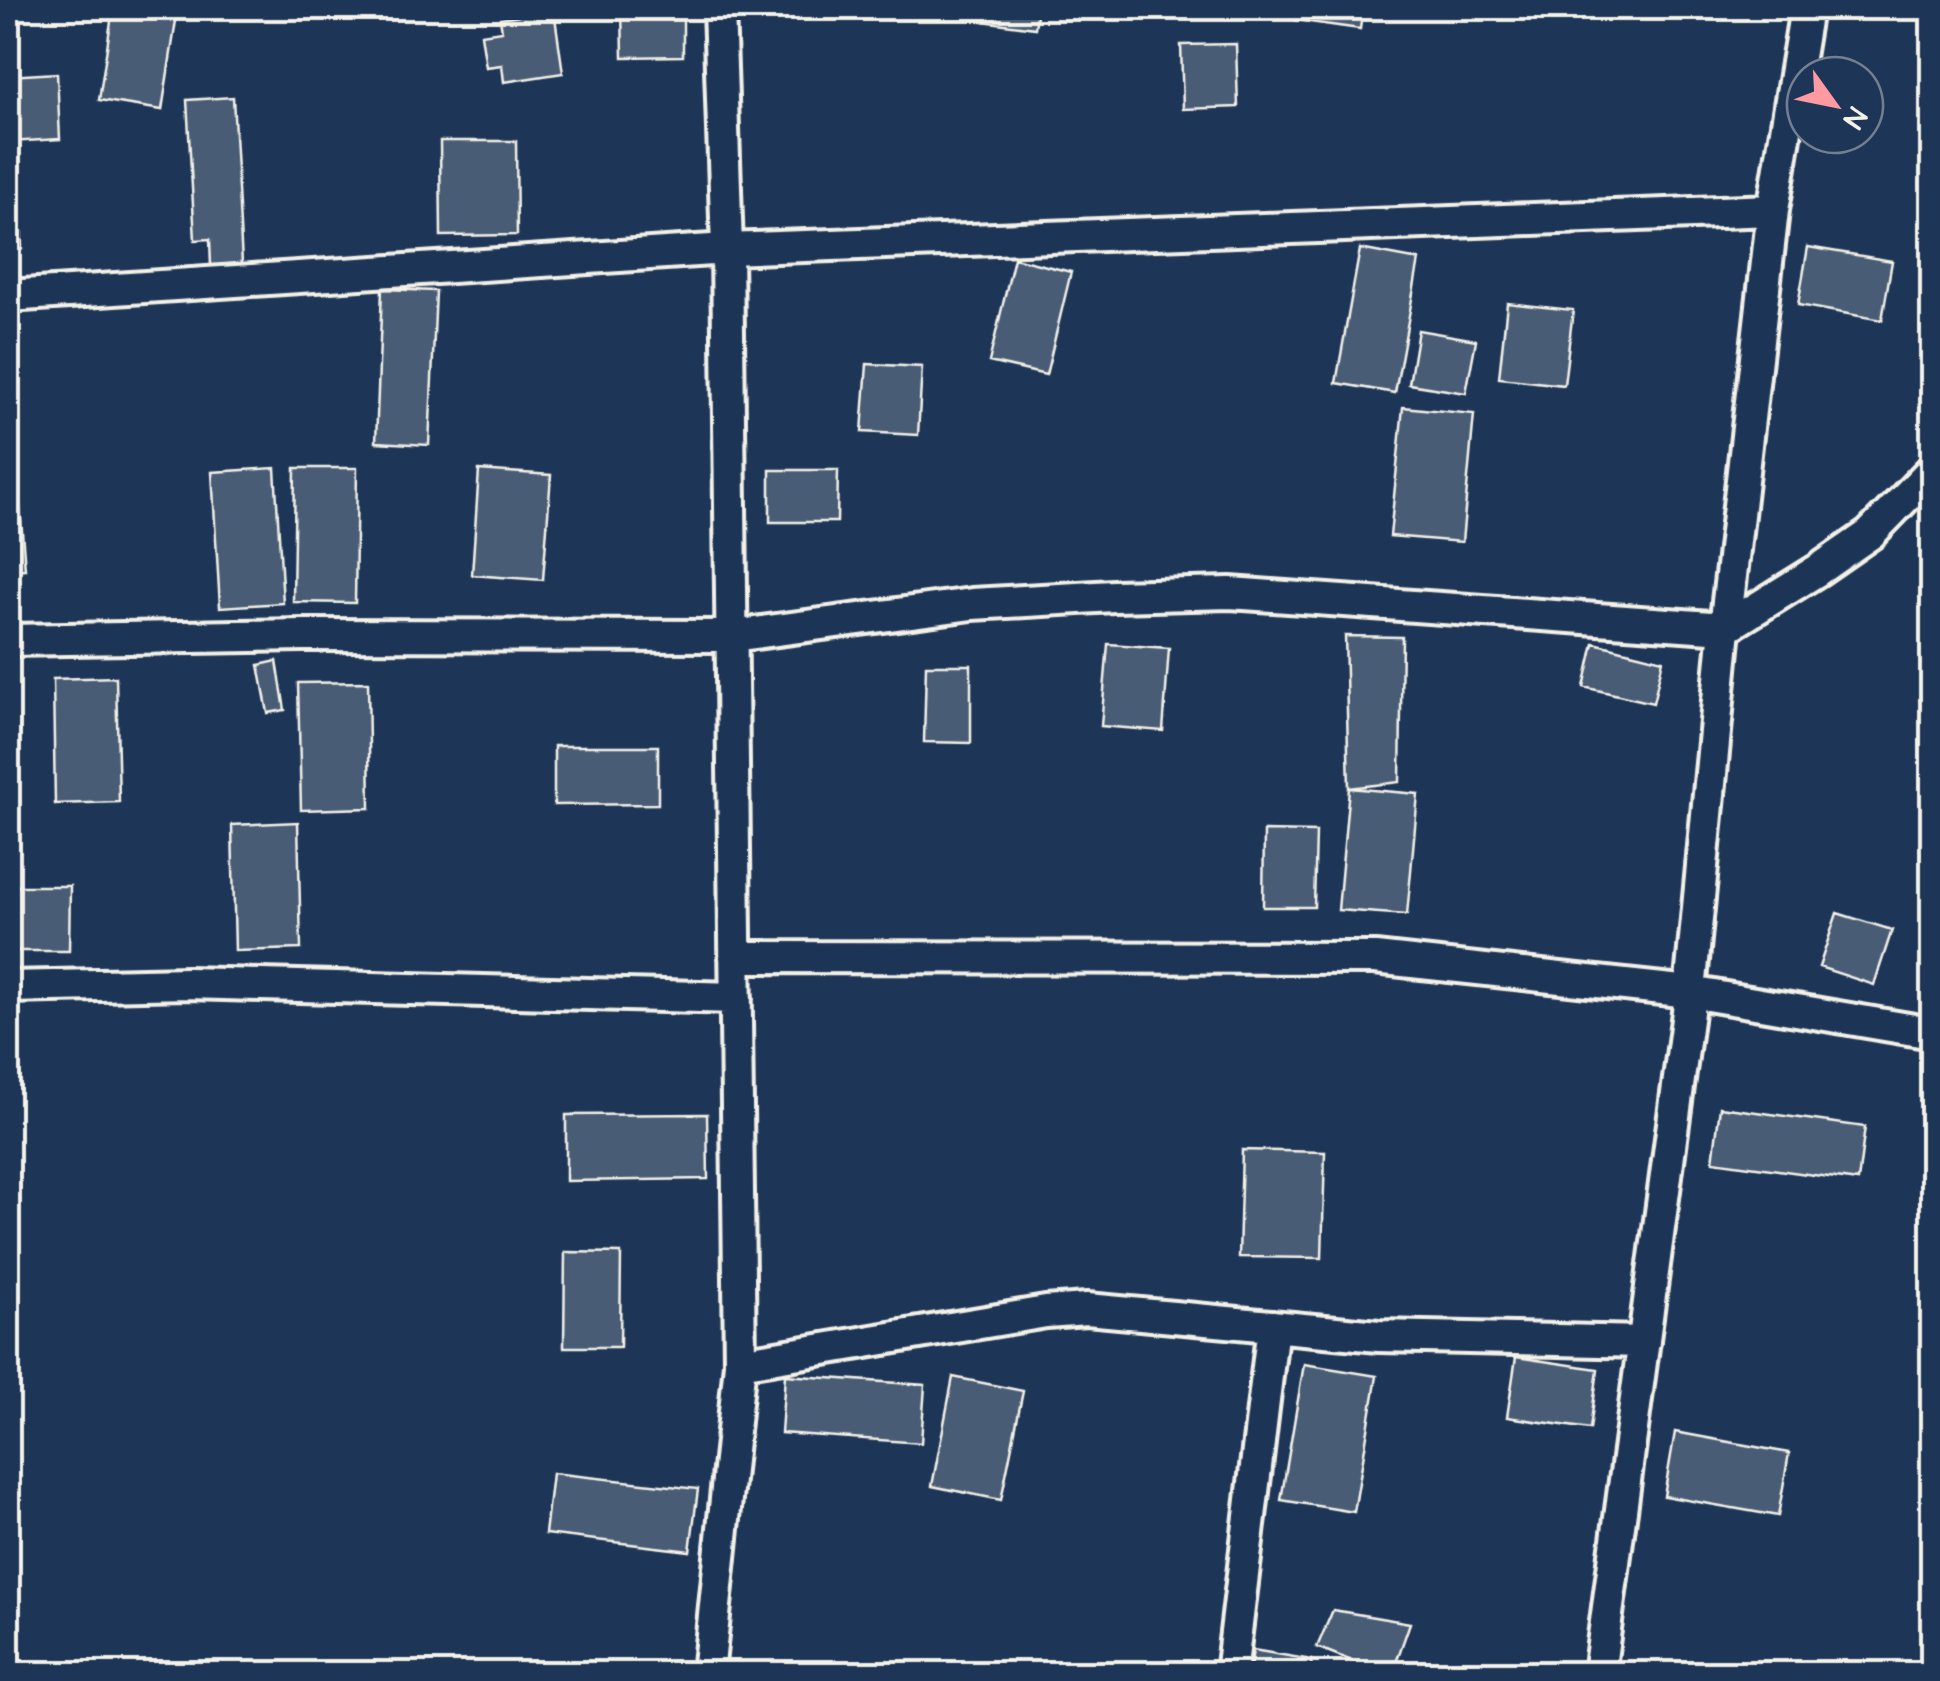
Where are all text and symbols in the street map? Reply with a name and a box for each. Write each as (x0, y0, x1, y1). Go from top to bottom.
north arrow (1785, 55, 1885, 155)
text: N (1833, 100, 1876, 136)

